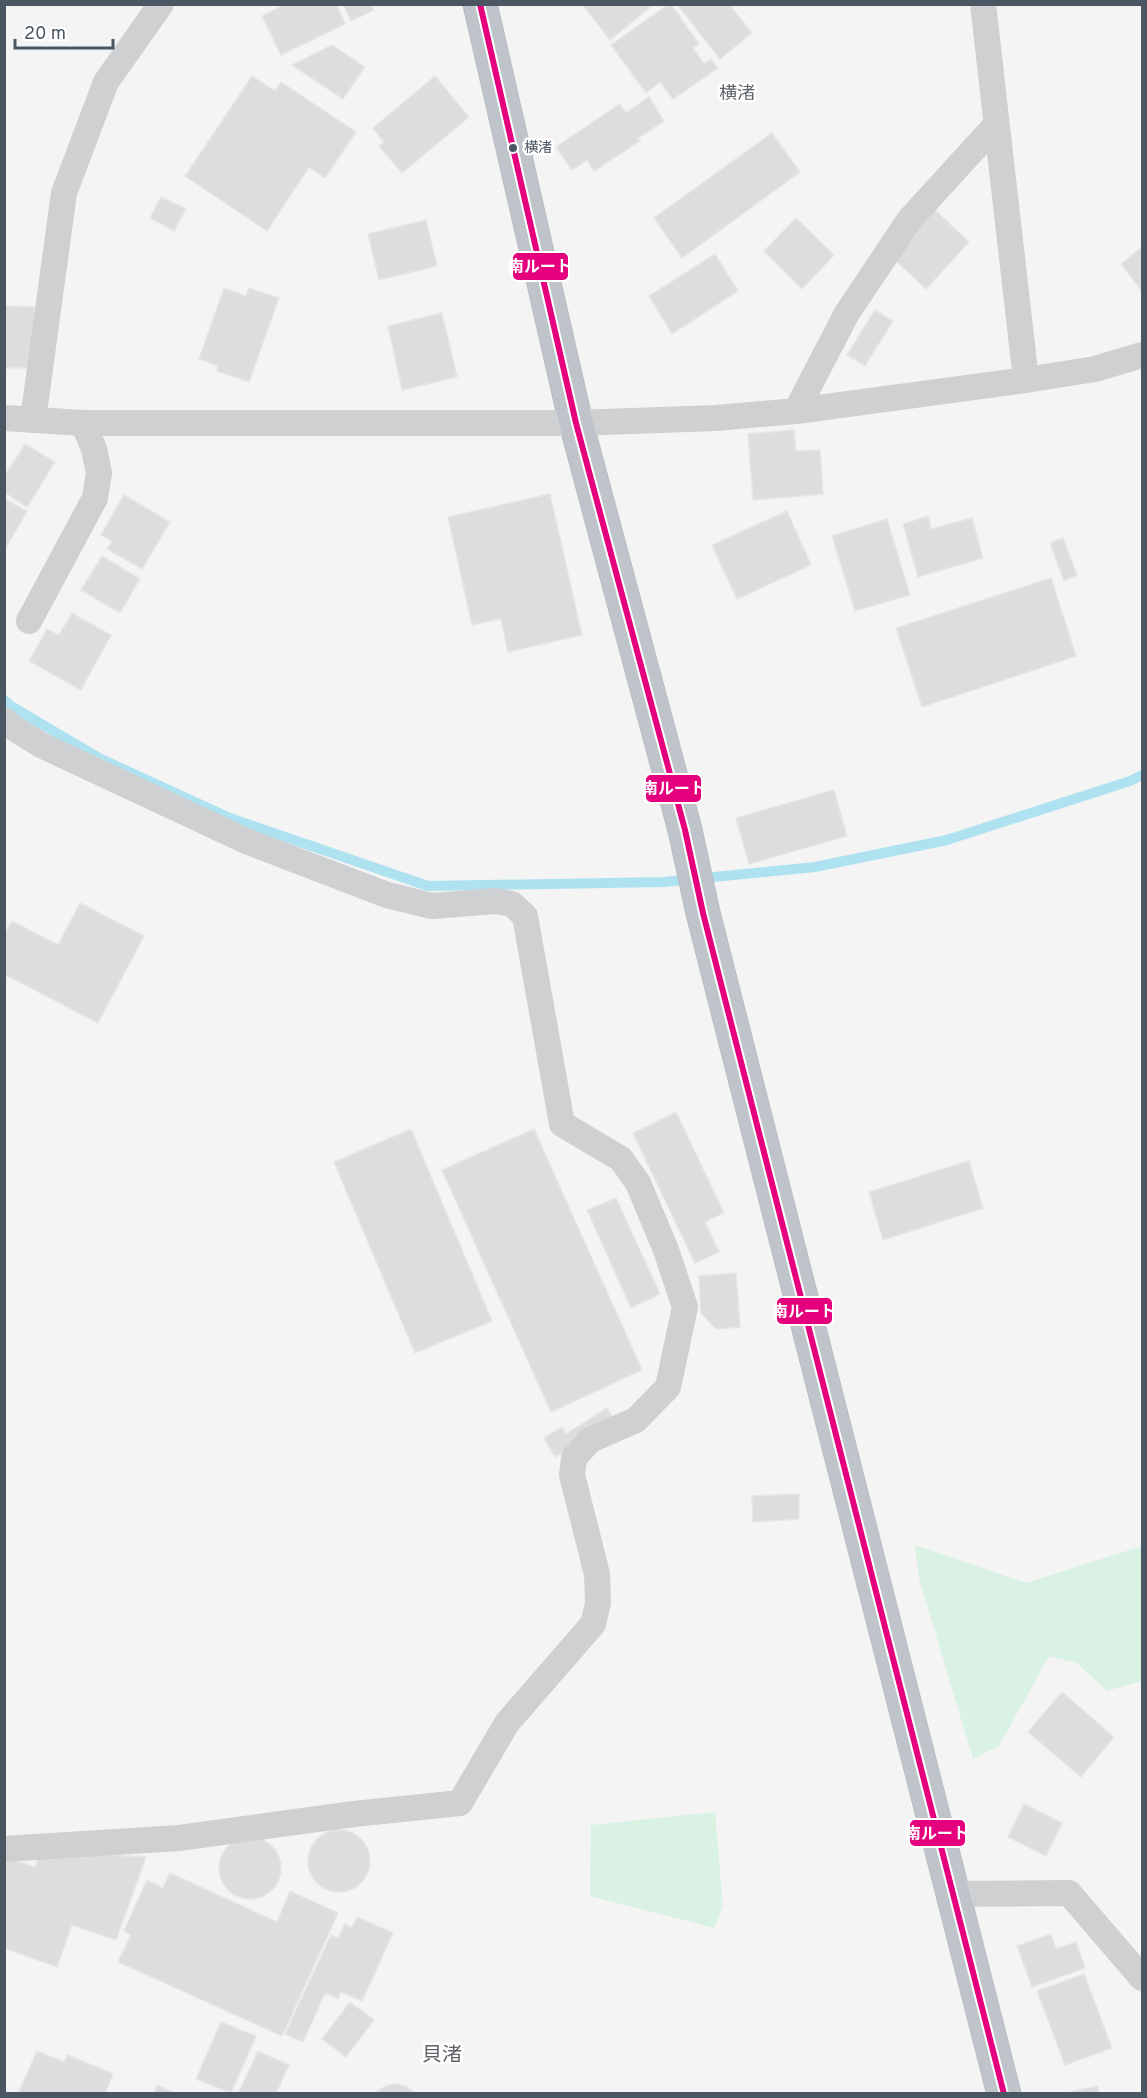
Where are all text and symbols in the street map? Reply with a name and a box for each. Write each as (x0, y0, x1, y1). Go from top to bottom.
scale bar (15, 12, 112, 50)
text: 20 m (24, 23, 66, 46)
district label: 横渚 (719, 83, 755, 106)
place label: 横渚 (524, 140, 552, 157)
marker: 横渚 (507, 142, 519, 154)
line badge: 南ルート (512, 252, 569, 281)
text: 南ルート (508, 258, 572, 278)
line badge: 南ルート (645, 774, 702, 803)
text: 南ルート (642, 780, 706, 800)
line badge: 南ルート (776, 1297, 833, 1325)
text: 南ルート (772, 1303, 836, 1323)
line badge: 南ルート (909, 1819, 966, 1847)
text: 南ルート (905, 1825, 969, 1845)
district label: 貝渚 (422, 2043, 462, 2069)

